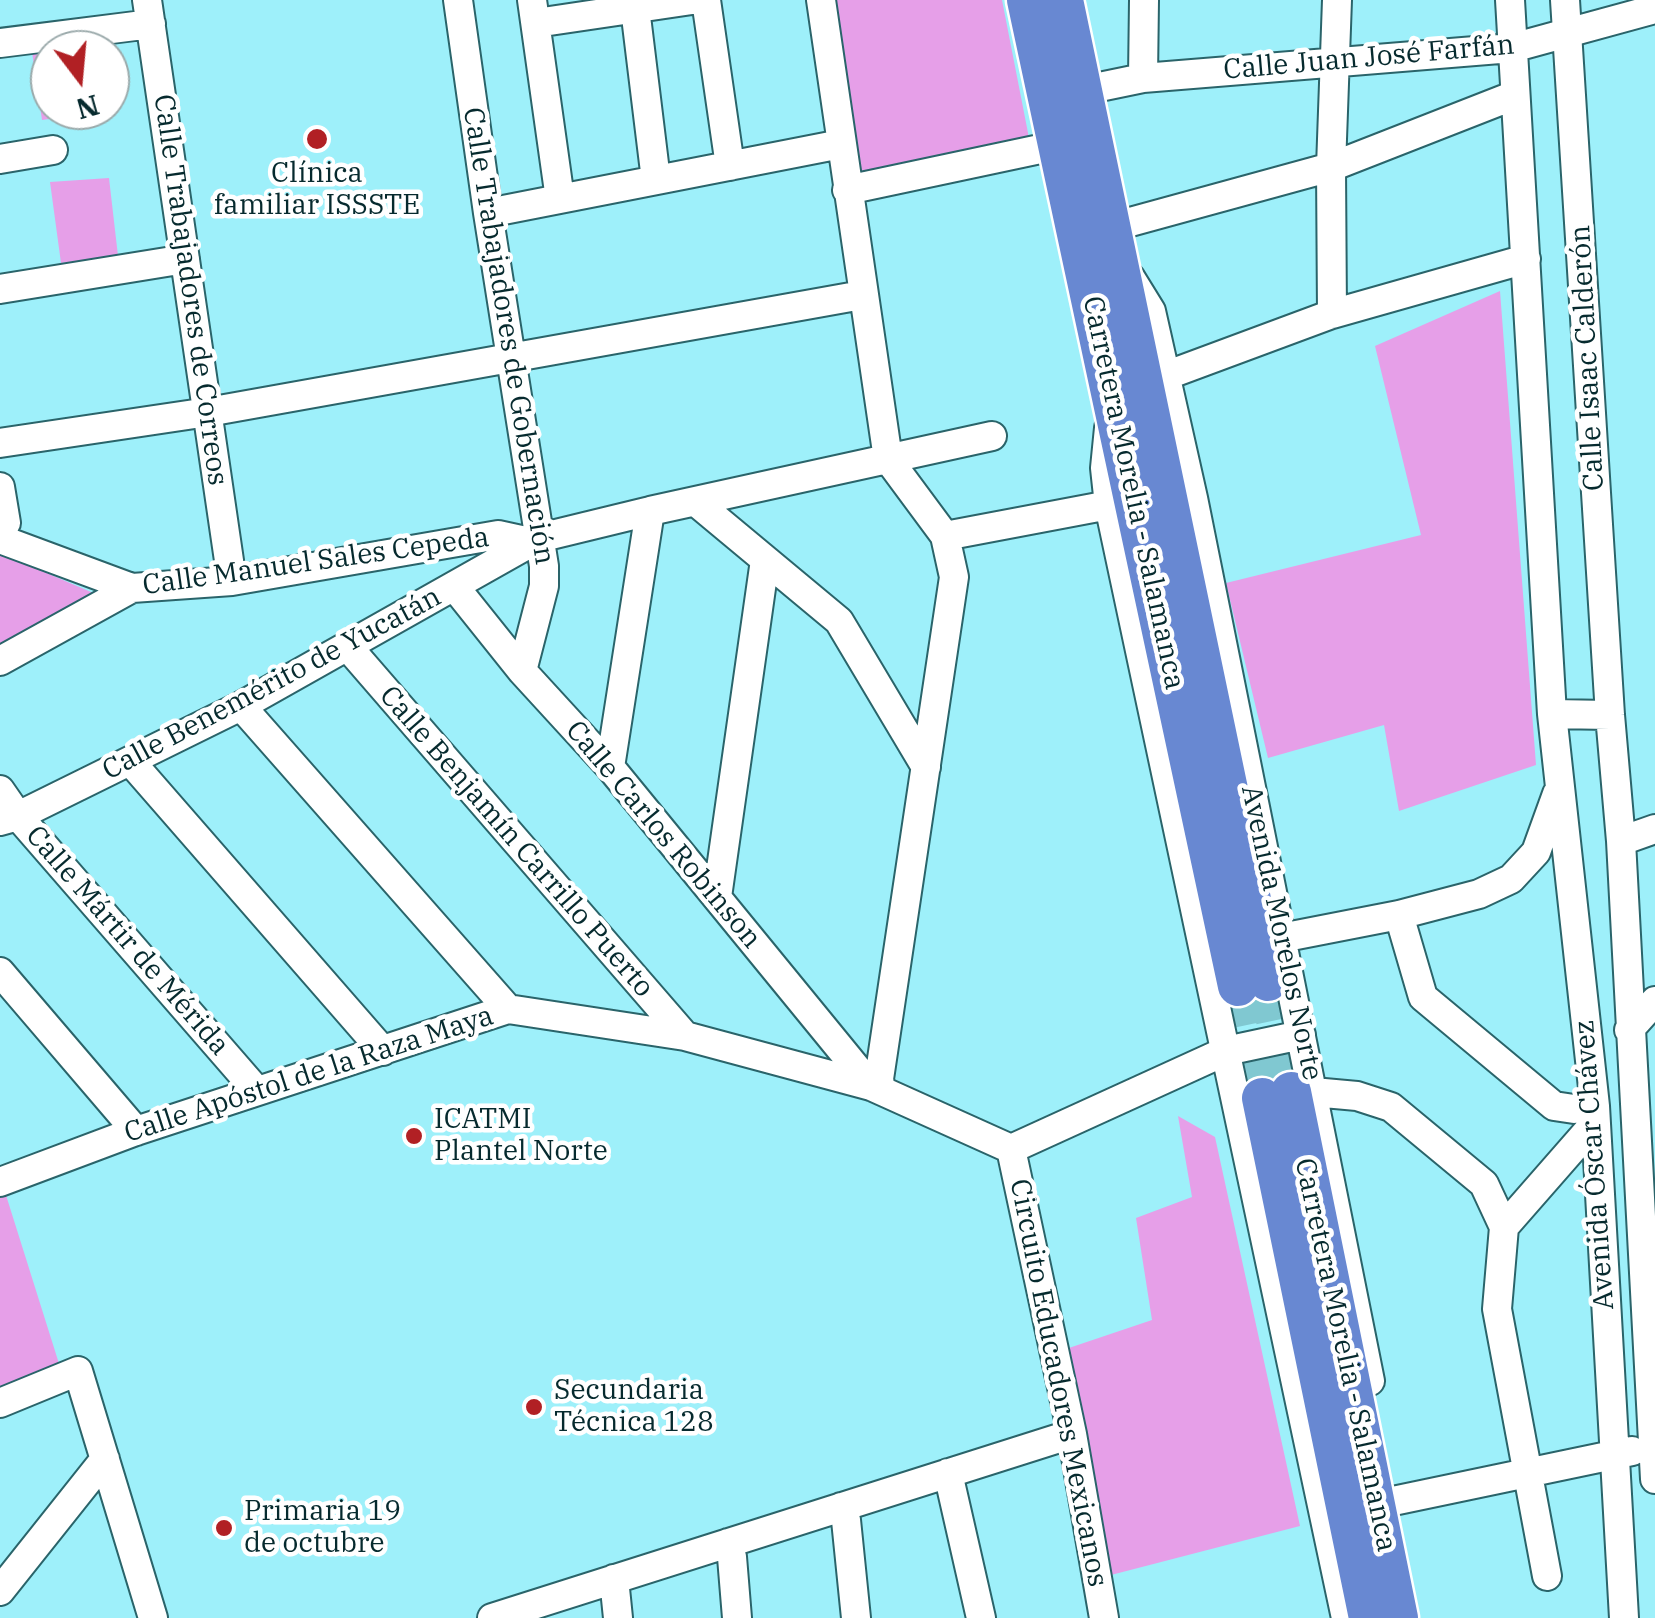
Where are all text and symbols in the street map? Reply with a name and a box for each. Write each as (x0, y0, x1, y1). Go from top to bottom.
street label: Calle Juan José Farfán (1222, 29, 1516, 87)
north arrow (30, 30, 130, 130)
text: N (72, 87, 104, 128)
street label: Calle Trabajadores de Correos (146, 92, 234, 488)
street label: Calle Trabajadores de Gobernación (455, 105, 561, 567)
marker: Clínica familiar ISSSTE (304, 126, 330, 152)
place label: Clínica familiar ISSSTE (214, 157, 420, 223)
street label: Calle Isaac Calderón (1564, 224, 1612, 492)
street label: Carretera Morelia - Salamanca (1075, 293, 1191, 693)
street label: Calle Manuel Sales Cepeda (141, 521, 491, 603)
street label: Calle Benemérito de Yucatán (97, 580, 447, 788)
street label: Calle Benjamín Carrillo Puerto (372, 680, 660, 1004)
street label: Calle Carlos Robinson (558, 714, 768, 956)
street label: Avenida Morelos Norte (1233, 782, 1329, 1084)
street label: Calle Mártir de Mérida (18, 819, 236, 1063)
street label: Calle Apóstol de la Raza Maya (120, 999, 498, 1151)
street label: Avenida Óscar Chávez (1568, 1019, 1622, 1311)
place label: ICATMI Plantel Norte (434, 1103, 608, 1169)
marker: ICATMI Plantel Norte (403, 1125, 425, 1147)
street label: Carretera Morelia - Salamanca (1287, 1155, 1403, 1555)
street label: Circuito Educadores Mexicanos (1002, 1176, 1114, 1590)
place label: Secundaria Técnica 128 (554, 1374, 714, 1440)
marker: Secundaria Técnica 128 (523, 1396, 545, 1418)
place label: Primaria 19 de octubre (244, 1495, 401, 1561)
marker: Primaria 19 de octubre (213, 1517, 235, 1539)

